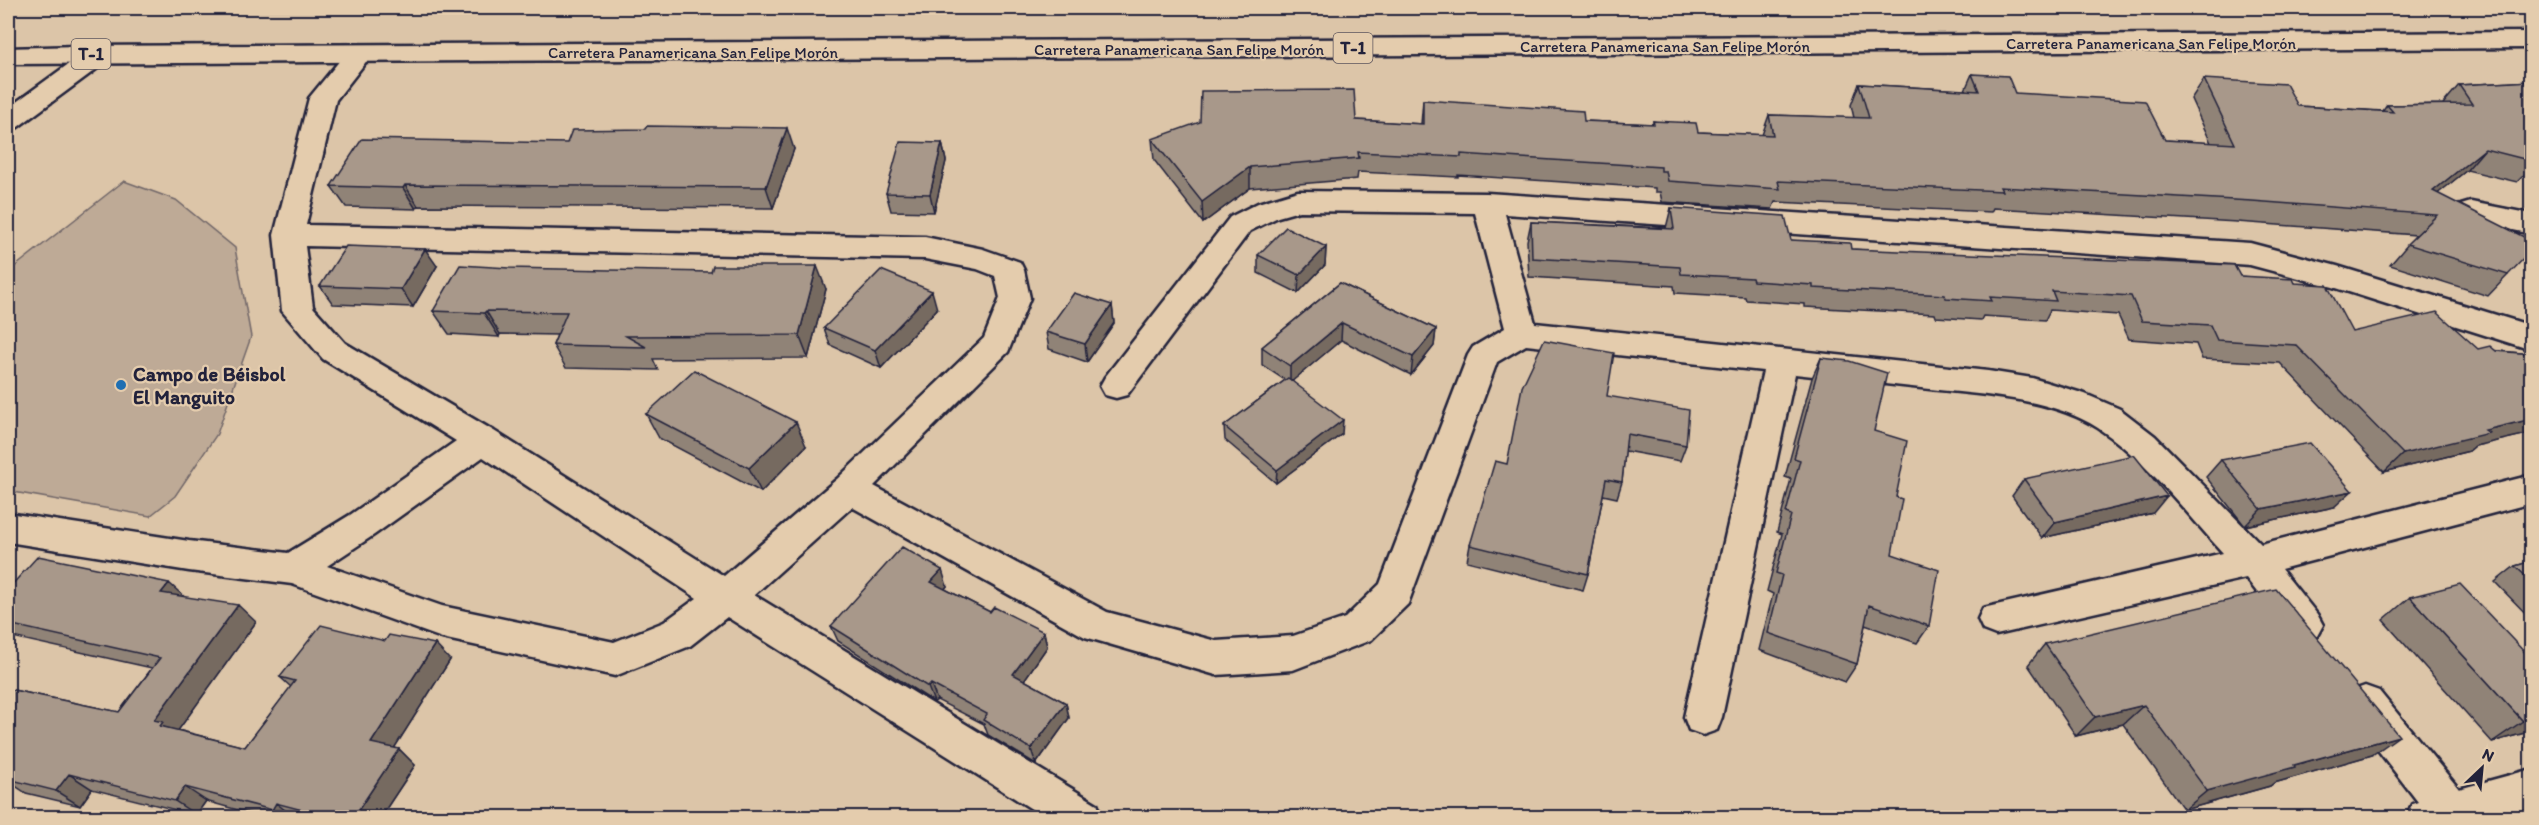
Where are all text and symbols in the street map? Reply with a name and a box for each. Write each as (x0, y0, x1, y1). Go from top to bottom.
road number: T-1 (1334, 33, 1372, 63)
street label: Carretera Panamericana San Felipe Morón (2006, 34, 2297, 53)
street label: Carretera Panamericana San Felipe Morón (1520, 37, 1811, 56)
road number: T-1 (72, 39, 110, 69)
street label: Carretera Panamericana San Felipe Morón (1034, 40, 1325, 59)
street label: Carretera Panamericana San Felipe Morón (548, 43, 839, 62)
place label: Campo de Béisbol El Manguito (133, 362, 286, 410)
marker: Campo de Béisbol El Manguito (114, 378, 128, 392)
north arrow (2452, 738, 2512, 798)
text: N (2479, 744, 2497, 766)

